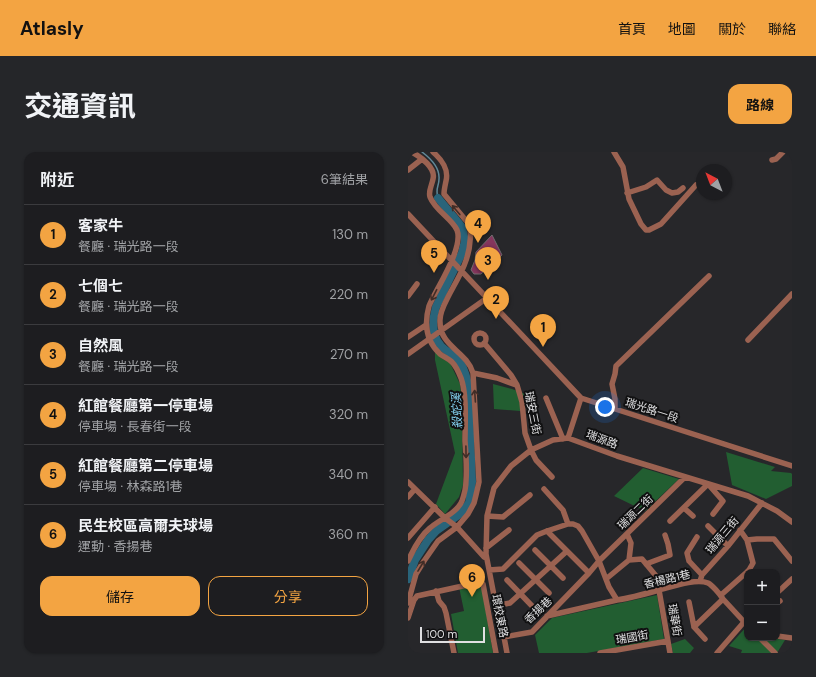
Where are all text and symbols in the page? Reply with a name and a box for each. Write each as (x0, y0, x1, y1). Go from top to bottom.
text: Atlasly (20, 16, 84, 41)
text: 首頁 (618, 20, 646, 38)
text: 地圖 (668, 20, 696, 38)
text: 關於 (718, 20, 746, 38)
text: 聯絡 (768, 20, 796, 38)
button: 路線 (728, 84, 792, 124)
text: 交通資訊 (24, 88, 136, 125)
north arrow (696, 164, 732, 200)
text: 附近 (40, 169, 74, 191)
text: 6筆結果 (321, 171, 368, 188)
one-way arrow (452, 205, 461, 215)
pin: 4 (465, 210, 491, 243)
text: 客家牛 (78, 216, 123, 236)
text: 1 (51, 226, 55, 243)
text: 130 m (332, 226, 368, 243)
text: 餐廳 · 瑞光路一段 (78, 238, 179, 255)
pin: 5 (421, 240, 447, 273)
pin: 3 (475, 247, 501, 280)
text: 七個七 (78, 276, 123, 296)
text: 2 (49, 286, 57, 303)
text: 220 m (329, 286, 368, 303)
pin: 2 (483, 286, 509, 319)
one-way arrow (430, 289, 437, 301)
text: 餐廳 · 瑞光路一段 (78, 298, 179, 315)
pin: 1 (530, 314, 556, 347)
text: 自然風 (78, 336, 123, 356)
text: 3 (49, 346, 57, 363)
text: 270 m (330, 346, 368, 363)
text: 餐廳 · 瑞光路一段 (78, 358, 179, 375)
one-way arrow (471, 390, 478, 403)
street label: 瑞安三街 (522, 390, 544, 436)
water label: 殺蛇溪 (448, 391, 466, 429)
street label: 瑞光路一段 (624, 395, 680, 425)
text: 紅館餐廳第一停車場 (78, 396, 213, 416)
your location (595, 397, 615, 417)
text: 4 (49, 406, 57, 423)
text: 320 m (329, 406, 368, 423)
text: 停車場 · 長春街一段 (78, 418, 192, 435)
street label: 瑞源路 (584, 427, 620, 451)
one-way arrow (462, 445, 470, 458)
text: 紅館餐廳第二停車場 (78, 456, 213, 476)
text: 5 (49, 466, 57, 483)
text: 340 m (328, 466, 368, 483)
text: 停車場 · 林森路1巷 (78, 478, 183, 495)
street label: 瑞源二街 (614, 492, 656, 532)
street label: 瑞源三街 (702, 514, 742, 556)
text: 民生校區高爾夫球場 (78, 516, 213, 536)
text: 6 (49, 526, 57, 543)
text: 360 m (328, 526, 368, 543)
text: 運動 · 香揚巷 (78, 538, 153, 555)
one-way arrow (417, 560, 425, 572)
pin: 6 (459, 564, 485, 597)
street label: 香楊路1巷 (642, 567, 692, 591)
map controls (744, 569, 780, 641)
button: + (744, 569, 780, 605)
button: 儲存 (40, 576, 200, 616)
button: 分享 (208, 576, 368, 616)
street label: 環校東路 (489, 593, 511, 639)
street label: 香揚巷 (521, 594, 555, 626)
street label: 瑞華街 (665, 603, 685, 637)
button: − (744, 605, 780, 641)
scale bar (420, 625, 485, 644)
text: 100 m (426, 627, 457, 641)
street label: 瑞國街 (615, 627, 649, 647)

